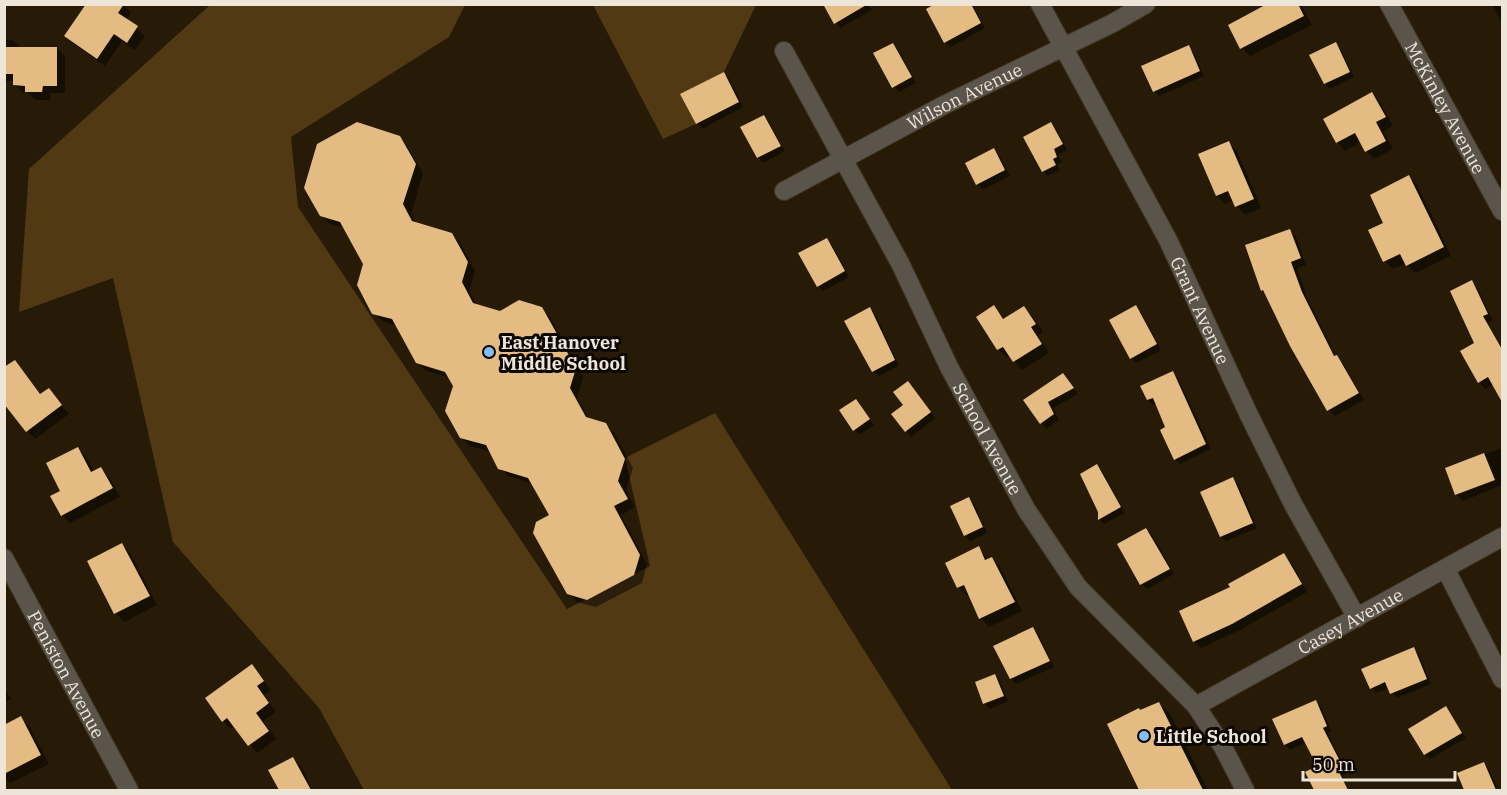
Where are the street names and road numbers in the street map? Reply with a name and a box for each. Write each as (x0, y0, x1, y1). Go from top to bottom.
street label: McKinley Avenue (1400, 38, 1491, 178)
street label: Wilson Avenue (903, 57, 1026, 134)
street label: Grant Avenue (1166, 253, 1235, 368)
street label: School Avenue (948, 378, 1028, 499)
street label: Casey Avenue (1293, 583, 1407, 659)
street label: Peniston Avenue (23, 606, 110, 742)

